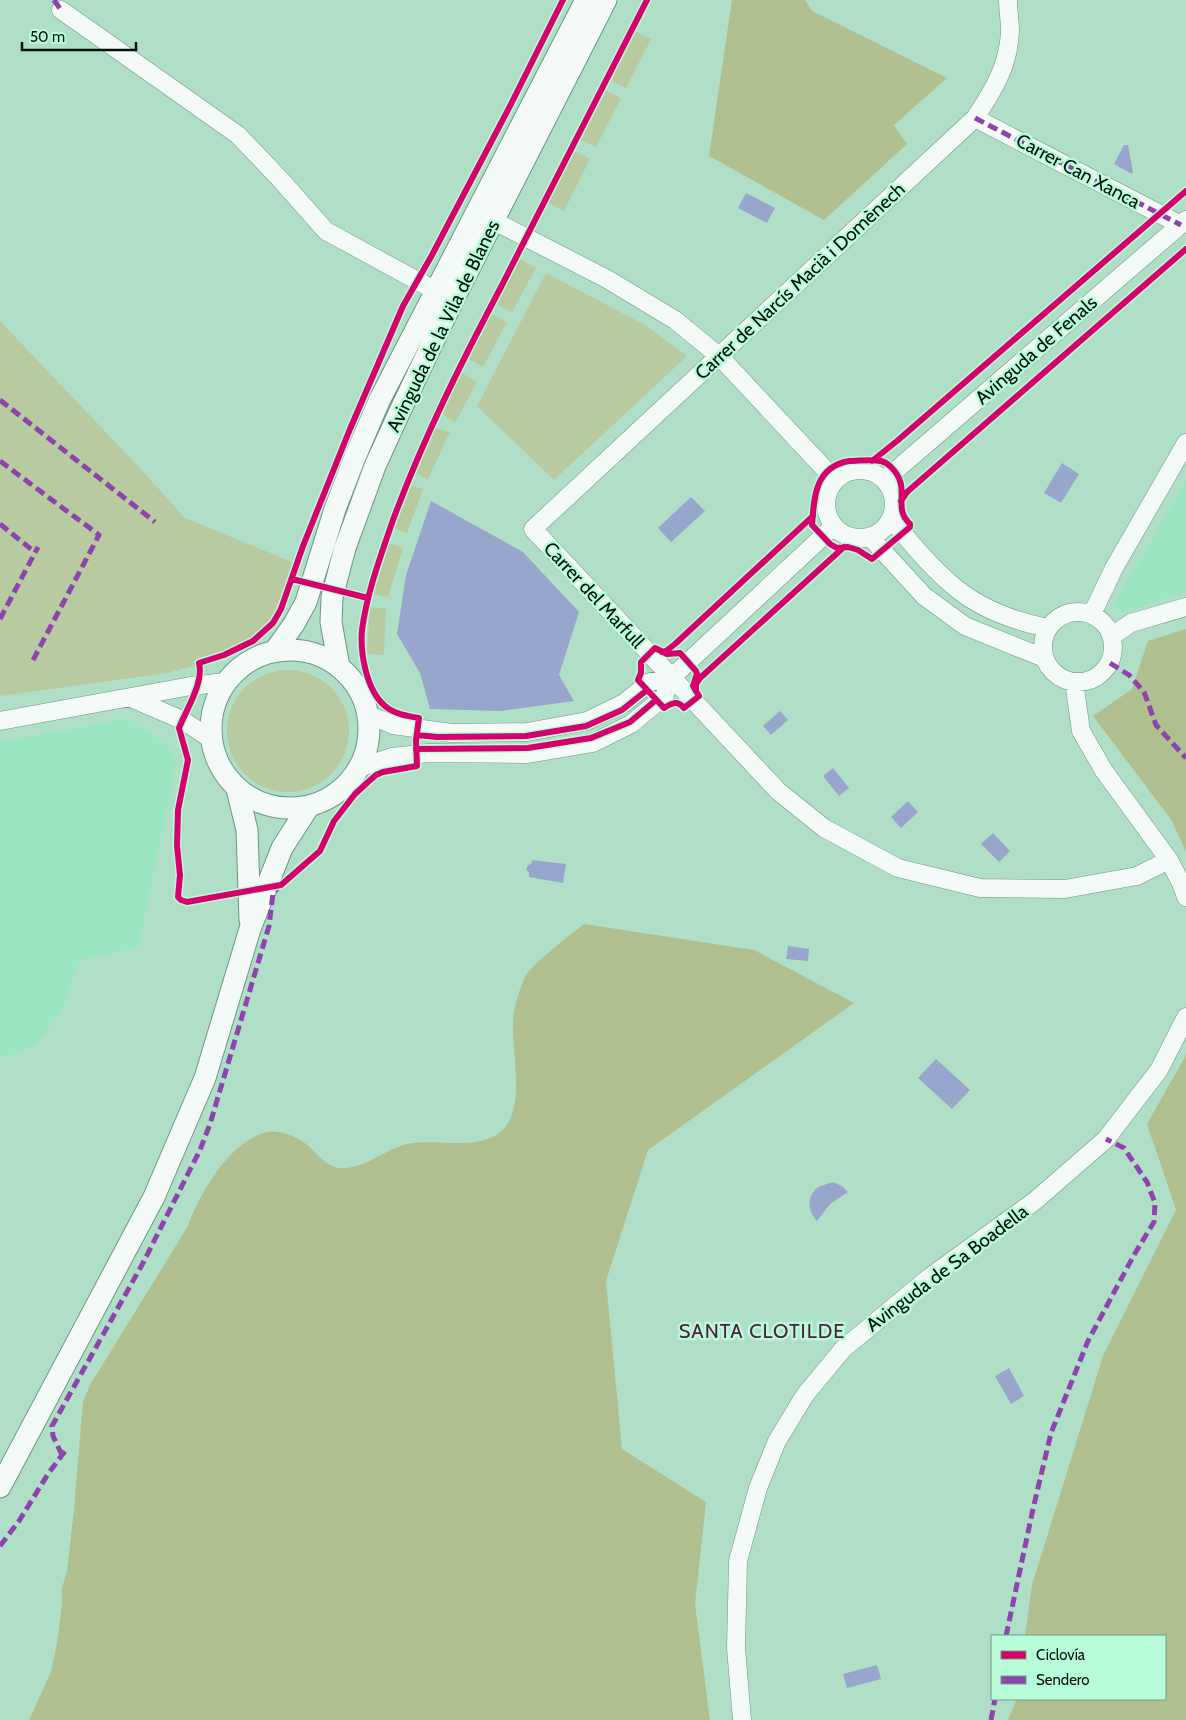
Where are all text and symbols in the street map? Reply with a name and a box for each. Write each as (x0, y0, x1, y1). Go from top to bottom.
scale bar (22, 20, 136, 52)
text: 50 m (30, 28, 65, 46)
street label: Carrer Can Xanca (1012, 129, 1144, 213)
street label: Carrer de Narcís Macià i Domènech (690, 178, 910, 384)
street label: Avinguda de la Vila de Blanes (382, 216, 504, 436)
street label: Avinguda de Fenals (970, 291, 1102, 409)
street label: Carrer del Marfull (539, 537, 650, 653)
street label: Avinguda de Sa Boadella (862, 1200, 1032, 1336)
district label: SANTA CLOTILDE (679, 1319, 845, 1343)
legend (991, 1635, 1166, 1700)
text: Ciclovía (1036, 1646, 1086, 1664)
text: Sendero (1036, 1671, 1090, 1689)

